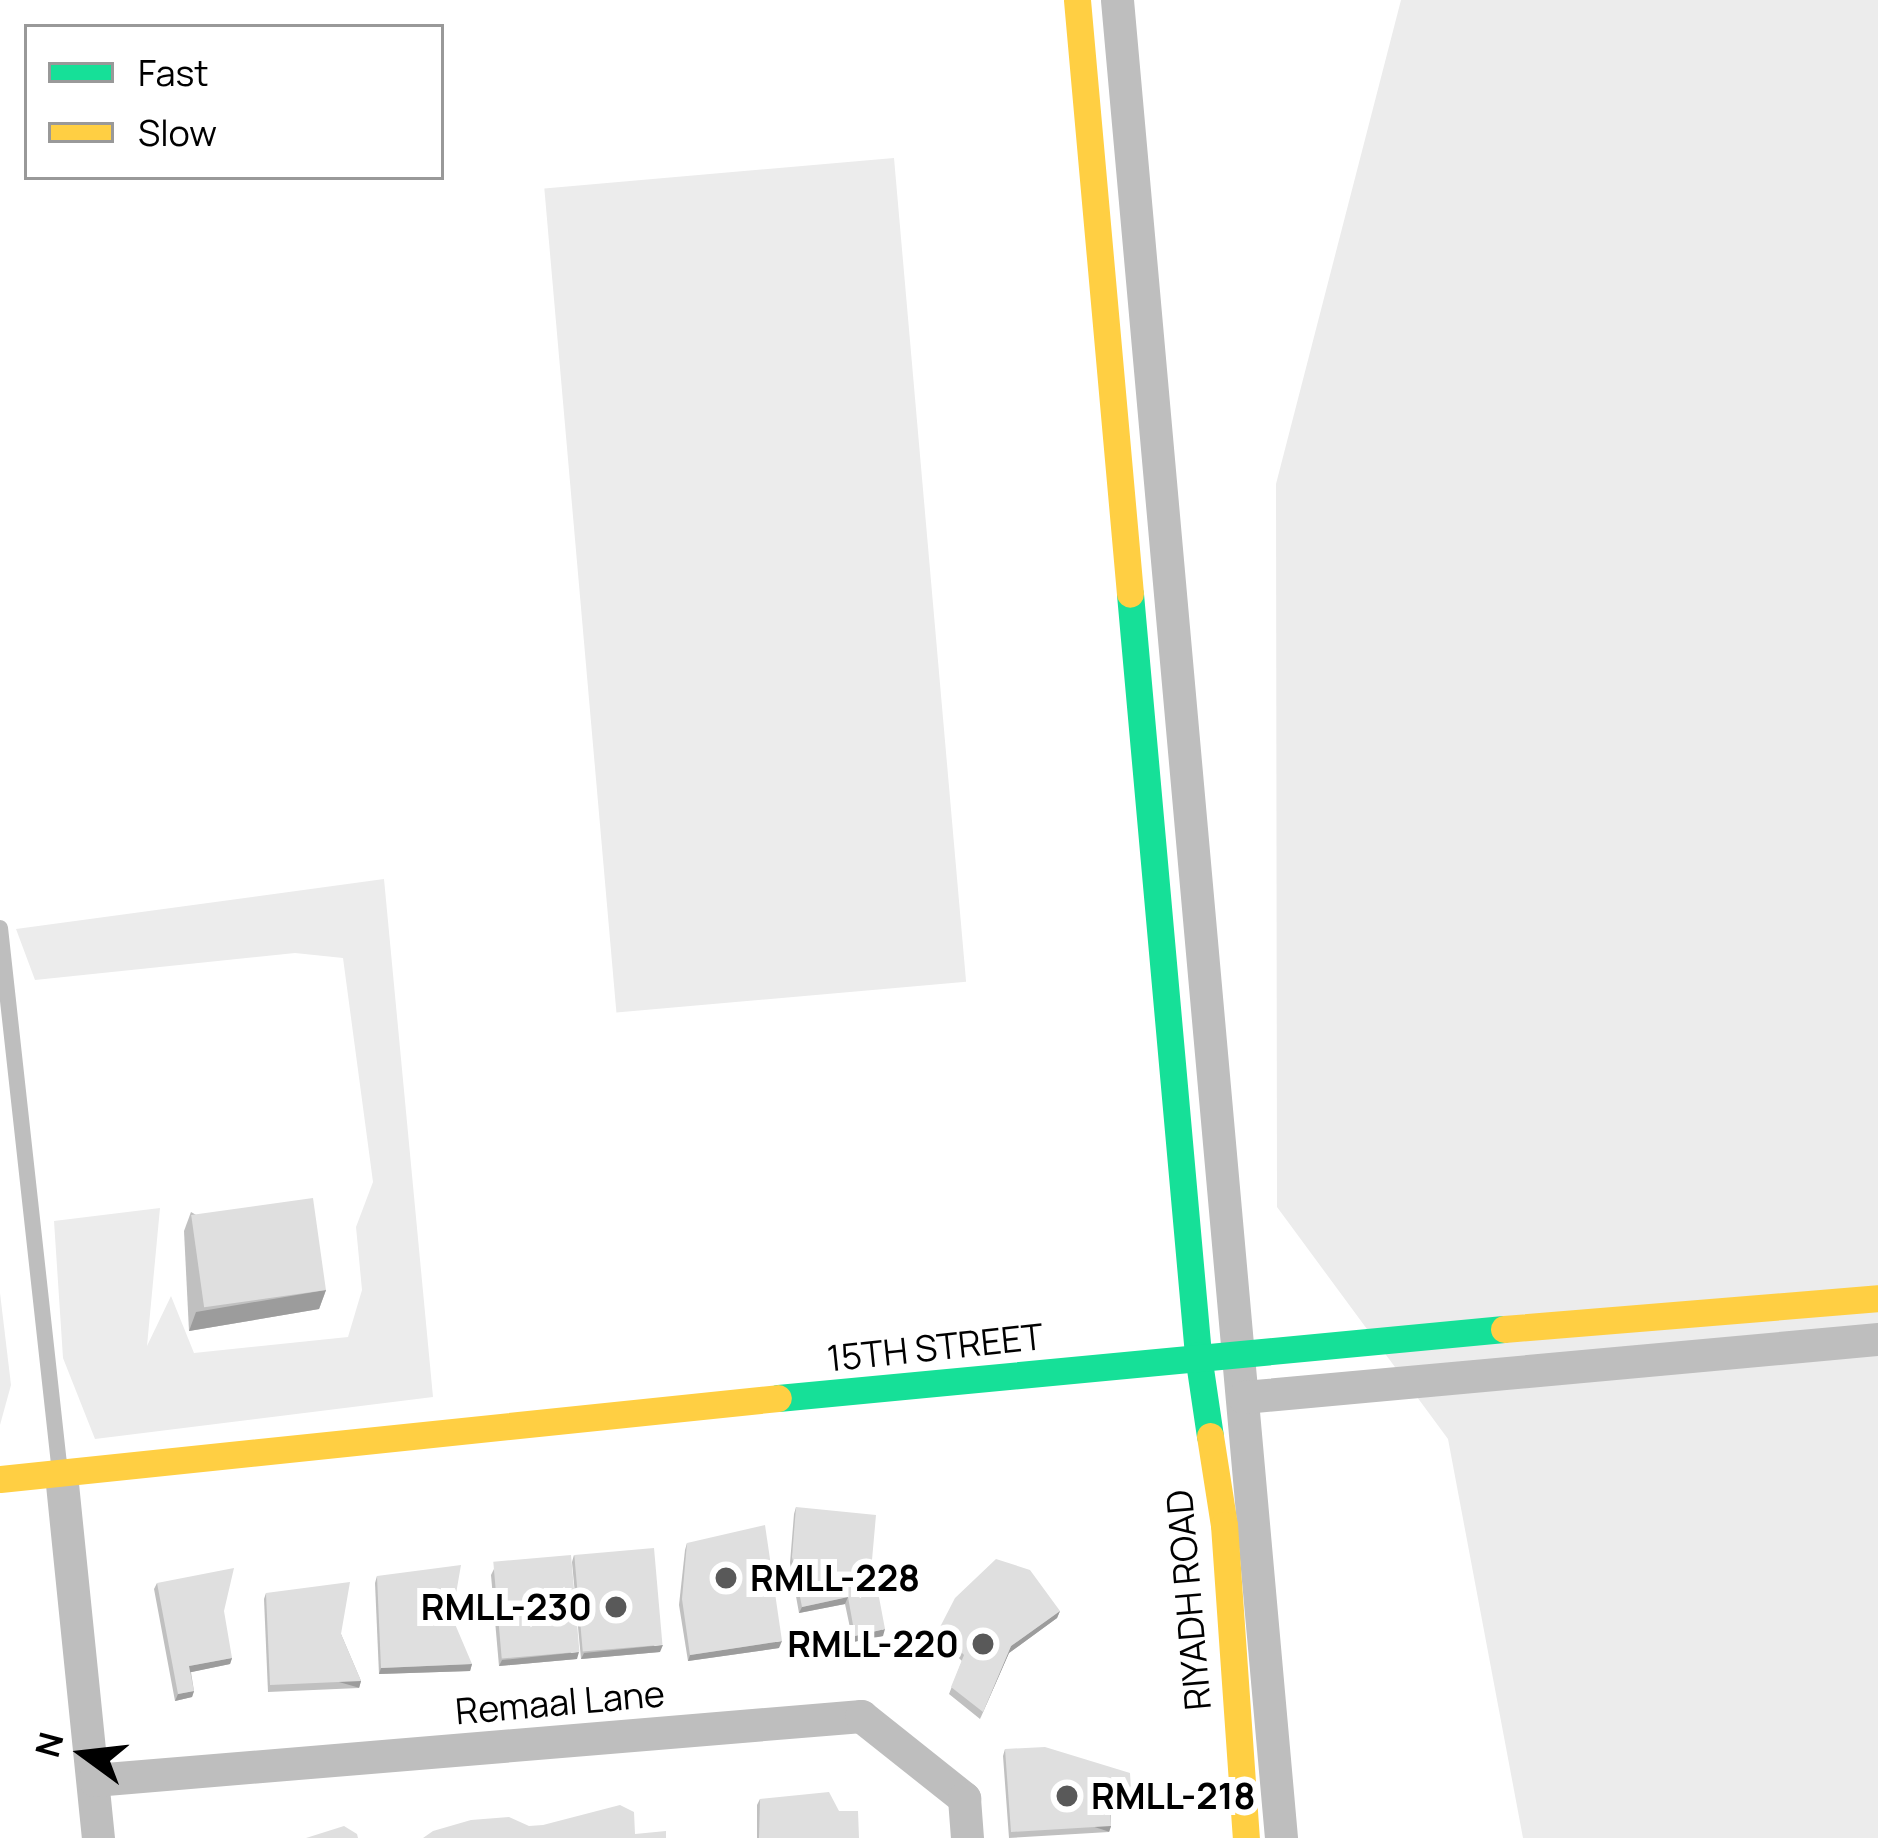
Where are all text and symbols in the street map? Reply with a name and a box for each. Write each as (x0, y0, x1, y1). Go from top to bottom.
legend (24, 24, 444, 180)
text: Fast (138, 48, 209, 97)
text: Slow (138, 108, 217, 157)
street label: 15TH STREET (825, 1314, 1045, 1380)
street label: RIYADH ROAD (1157, 1488, 1219, 1712)
place label: RMLL-228 (750, 1556, 920, 1600)
marker: RMLL-228 (713, 1565, 739, 1591)
place label: RMLL-230 (421, 1585, 592, 1629)
marker: RMLL-230 (603, 1594, 629, 1620)
place label: RMLL-220 (787, 1622, 959, 1666)
marker: RMLL-220 (970, 1631, 996, 1657)
street label: Remaal Lane (454, 1671, 666, 1733)
north arrow (24, 1694, 144, 1814)
text: N (24, 1727, 74, 1762)
place label: RMLL-218 (1091, 1774, 1255, 1818)
marker: RMLL-218 (1054, 1783, 1080, 1809)

